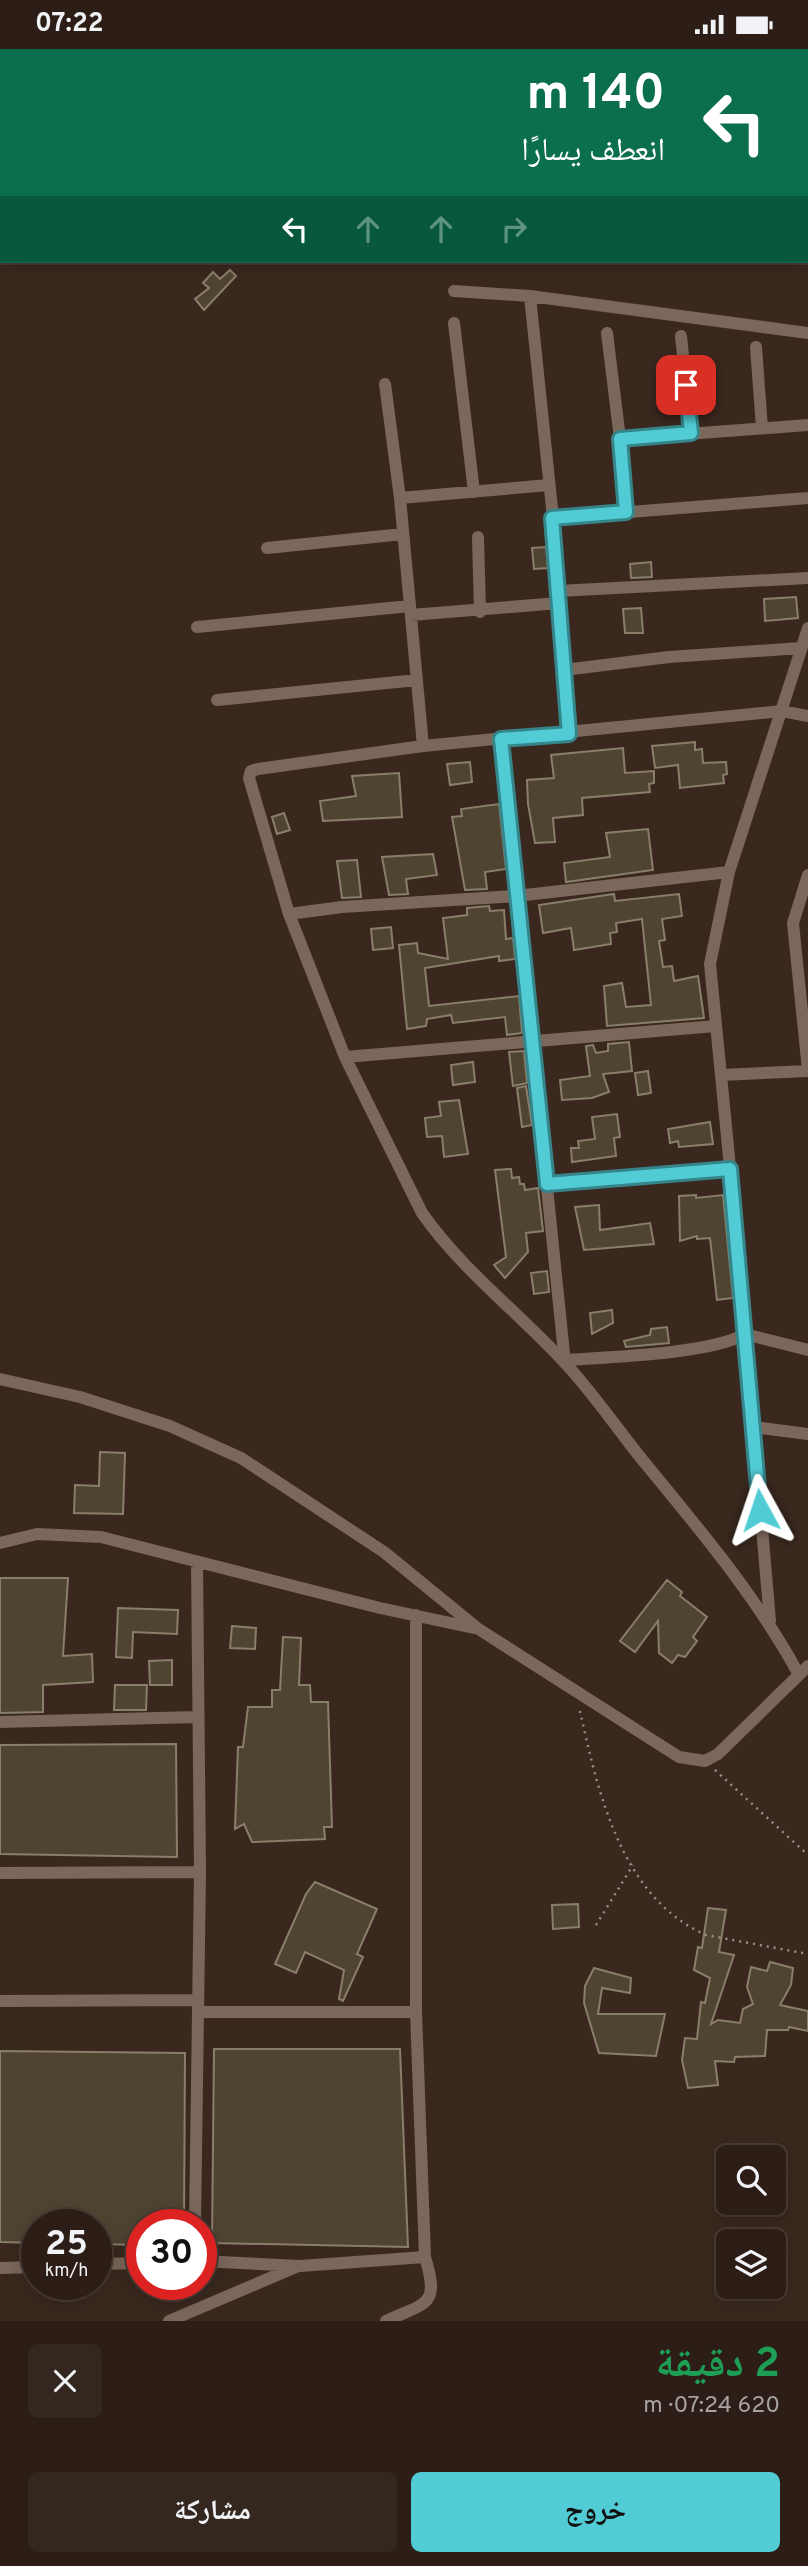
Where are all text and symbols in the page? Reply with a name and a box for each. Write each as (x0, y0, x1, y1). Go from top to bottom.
text: 07:22 (35, 8, 104, 41)
text: 140 m (526, 65, 665, 127)
icon: left (689, 77, 780, 168)
text: انعطف يسارًا (521, 132, 665, 172)
icon: left (276, 210, 314, 248)
icon: ahead (349, 210, 387, 248)
icon: ahead (422, 210, 460, 248)
icon: right (495, 210, 533, 248)
pin (656, 355, 716, 415)
icon: arrive (667, 366, 705, 404)
position arrow (723, 1473, 797, 1547)
map controls (716, 2145, 786, 2299)
button: search (716, 2145, 786, 2215)
speed limit sign: 30 (126, 2209, 217, 2300)
text: 25 (45, 2223, 88, 2267)
button: layers (716, 2229, 786, 2299)
text: km/h (45, 2260, 88, 2283)
text: 2 دقيقة (656, 2339, 780, 2392)
button: close (28, 2344, 102, 2418)
text: 620 m · 07:24 (643, 2392, 780, 2421)
button: مشاركة (28, 2472, 397, 2552)
button: خروج (411, 2472, 780, 2552)

